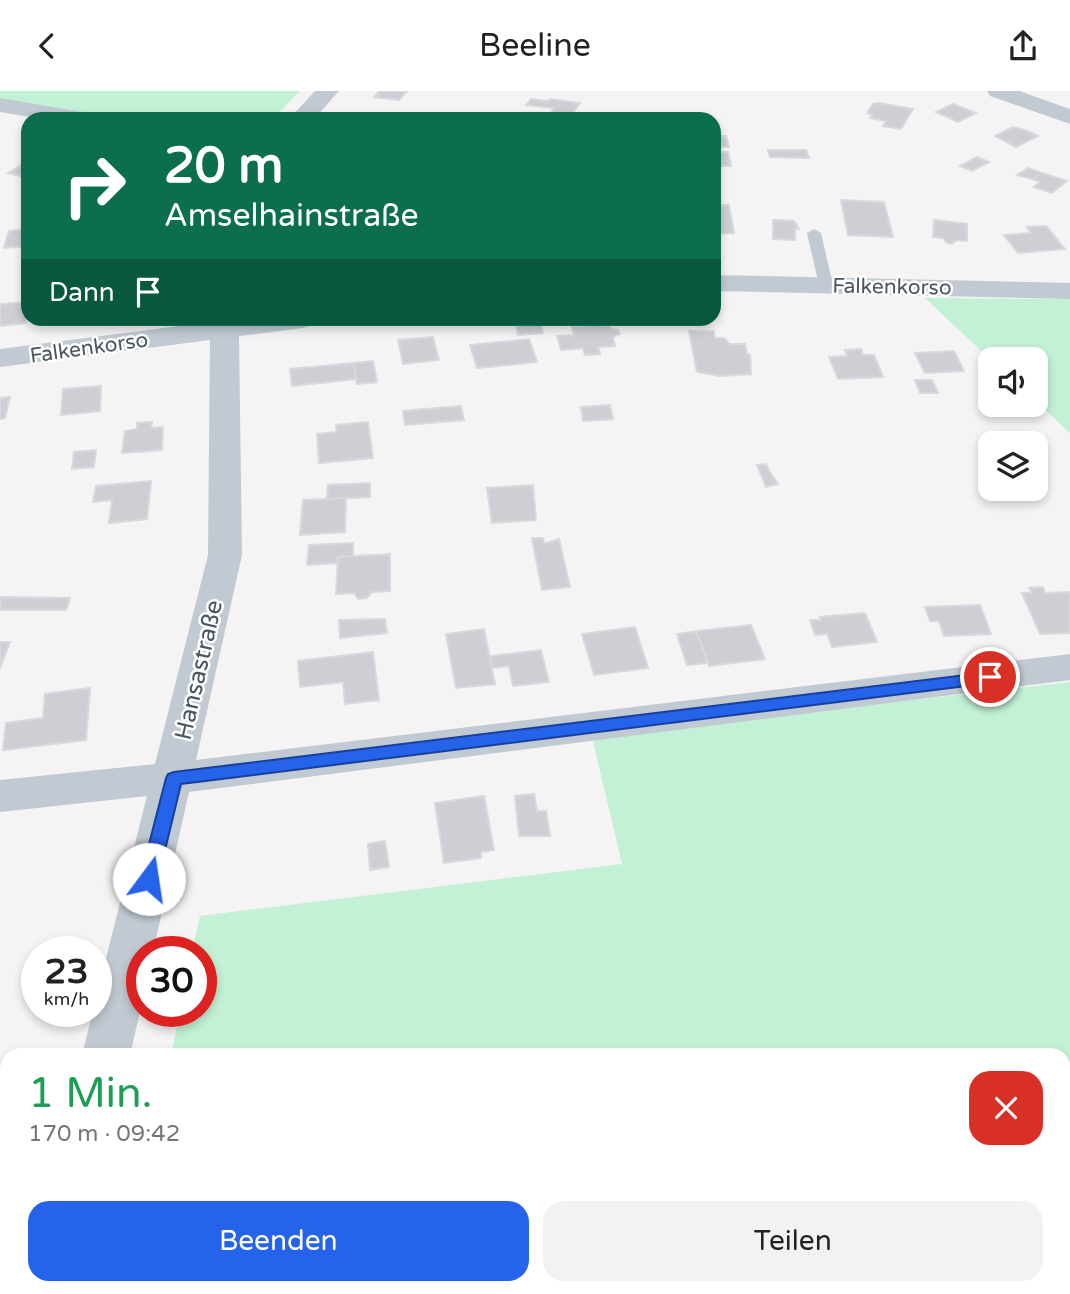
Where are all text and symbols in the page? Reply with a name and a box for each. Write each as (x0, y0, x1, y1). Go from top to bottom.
icon: back (28, 27, 66, 65)
text: Beeline (479, 27, 591, 65)
icon: share (1004, 27, 1042, 65)
text: 20 m (164, 137, 283, 196)
icon: right (49, 140, 140, 231)
text: Amselhainstraße (164, 197, 419, 235)
icon: arrive (129, 273, 167, 311)
street label: Falkenkorso (832, 273, 952, 301)
text: Dann (49, 277, 115, 308)
street label: Falkenkorso (28, 327, 150, 369)
map controls (978, 347, 1048, 501)
button: sound (978, 347, 1048, 417)
button: layers (978, 431, 1048, 501)
street label: Hansastraße (169, 597, 229, 743)
pin (960, 647, 1020, 707)
icon: arrive (971, 658, 1009, 696)
position arrow (112, 842, 186, 916)
speed limit sign: 30 (126, 936, 217, 1027)
text: 23 (45, 951, 88, 993)
text: km/h (44, 988, 89, 1010)
text: 1 Min. (28, 1068, 152, 1119)
button: close (969, 1071, 1043, 1145)
text: 170 m · 09:42 (28, 1120, 180, 1148)
button: Beenden (28, 1201, 529, 1281)
button: Teilen (543, 1201, 1043, 1281)

